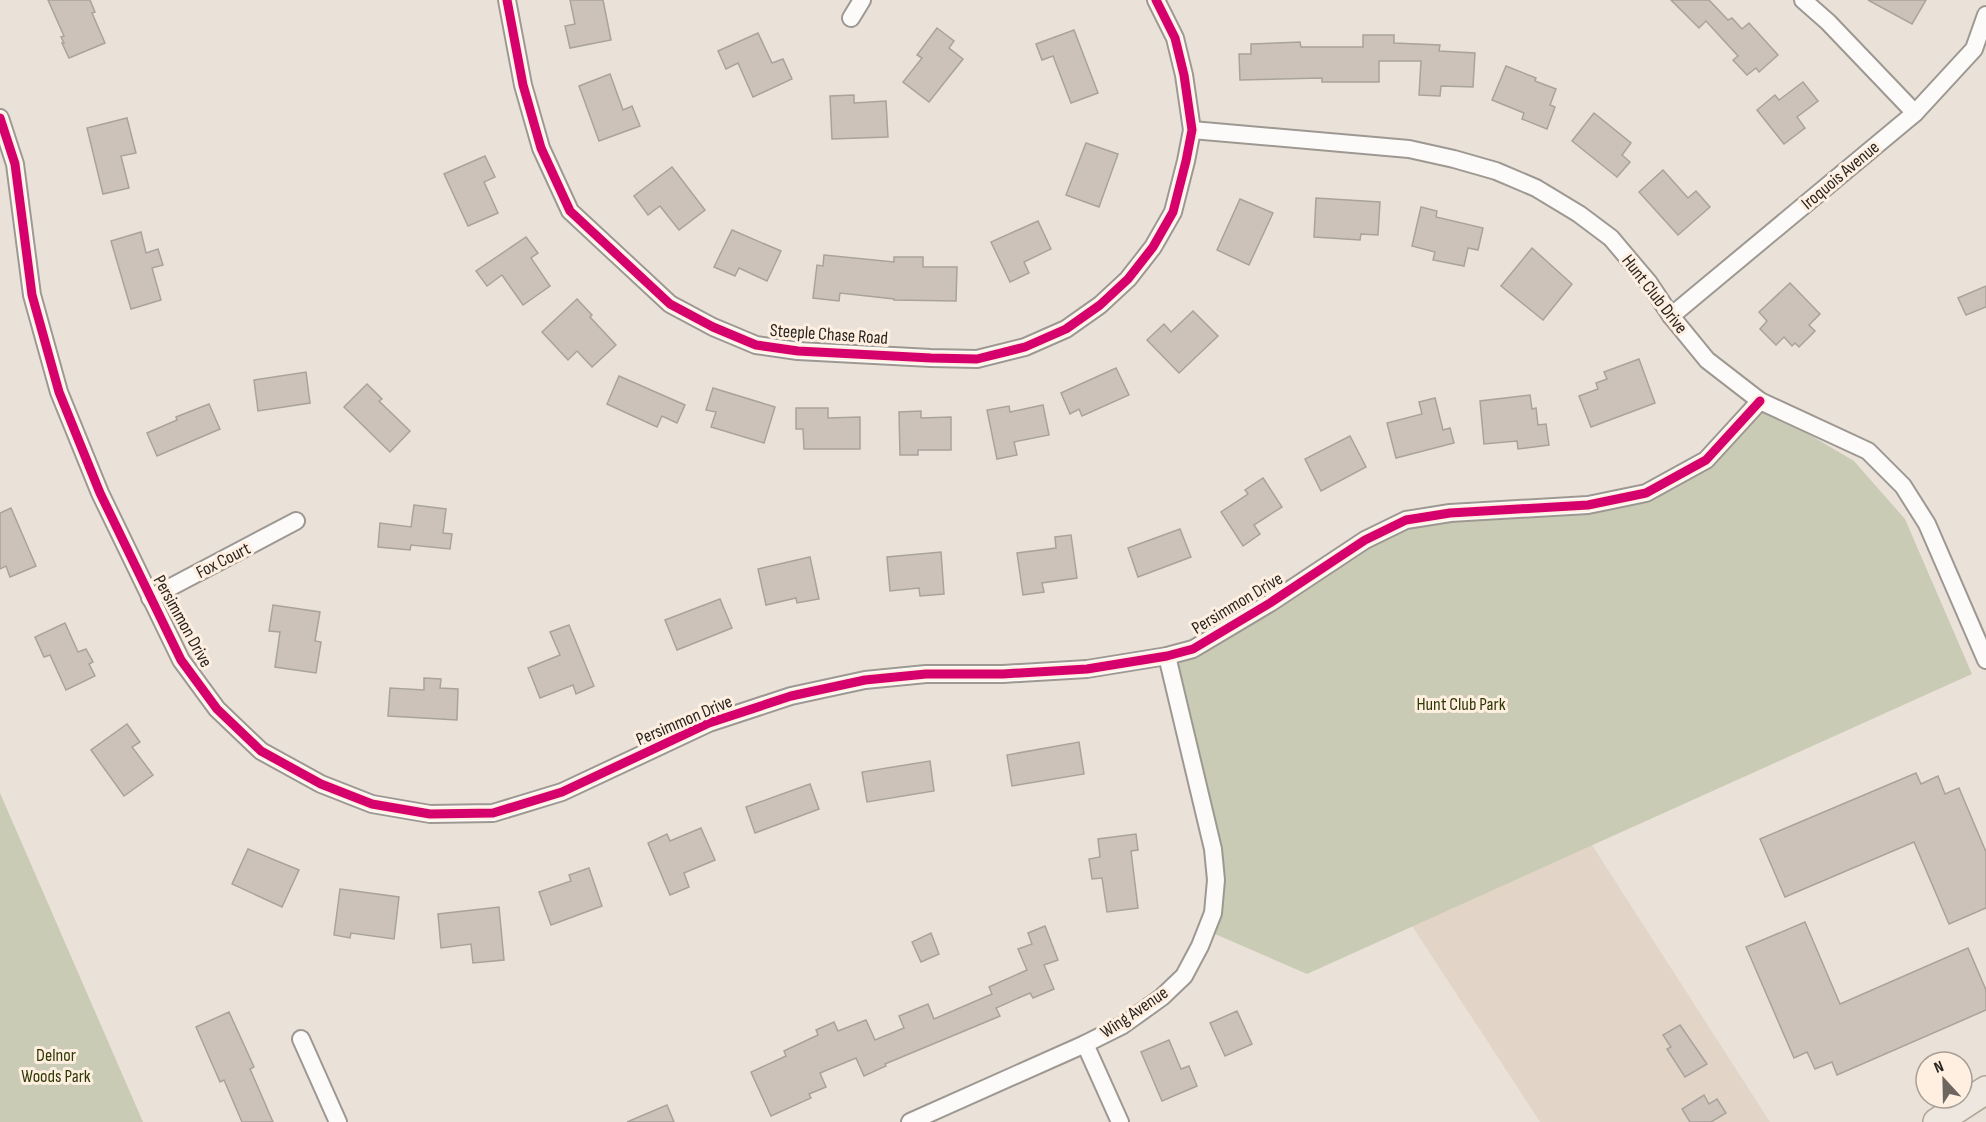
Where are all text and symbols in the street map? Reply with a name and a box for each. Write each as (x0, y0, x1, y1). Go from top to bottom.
street label: Iroquois Avenue (1797, 137, 1884, 214)
street label: Hunt Club Drive (1617, 251, 1692, 338)
street label: Steeple Chase Road (769, 320, 889, 349)
street label: Fox Court (193, 538, 254, 583)
street label: Persimmon Drive (1188, 568, 1286, 639)
street label: Persimmon Drive (149, 571, 217, 671)
street label: Persimmon Drive (633, 691, 735, 750)
park label: Hunt Club Park (1416, 694, 1506, 715)
street label: Wing Avenue (1097, 982, 1172, 1043)
park label: Delnor Woods Park (21, 1045, 91, 1087)
north arrow (1914, 1050, 1974, 1110)
text: N (1931, 1057, 1946, 1078)

